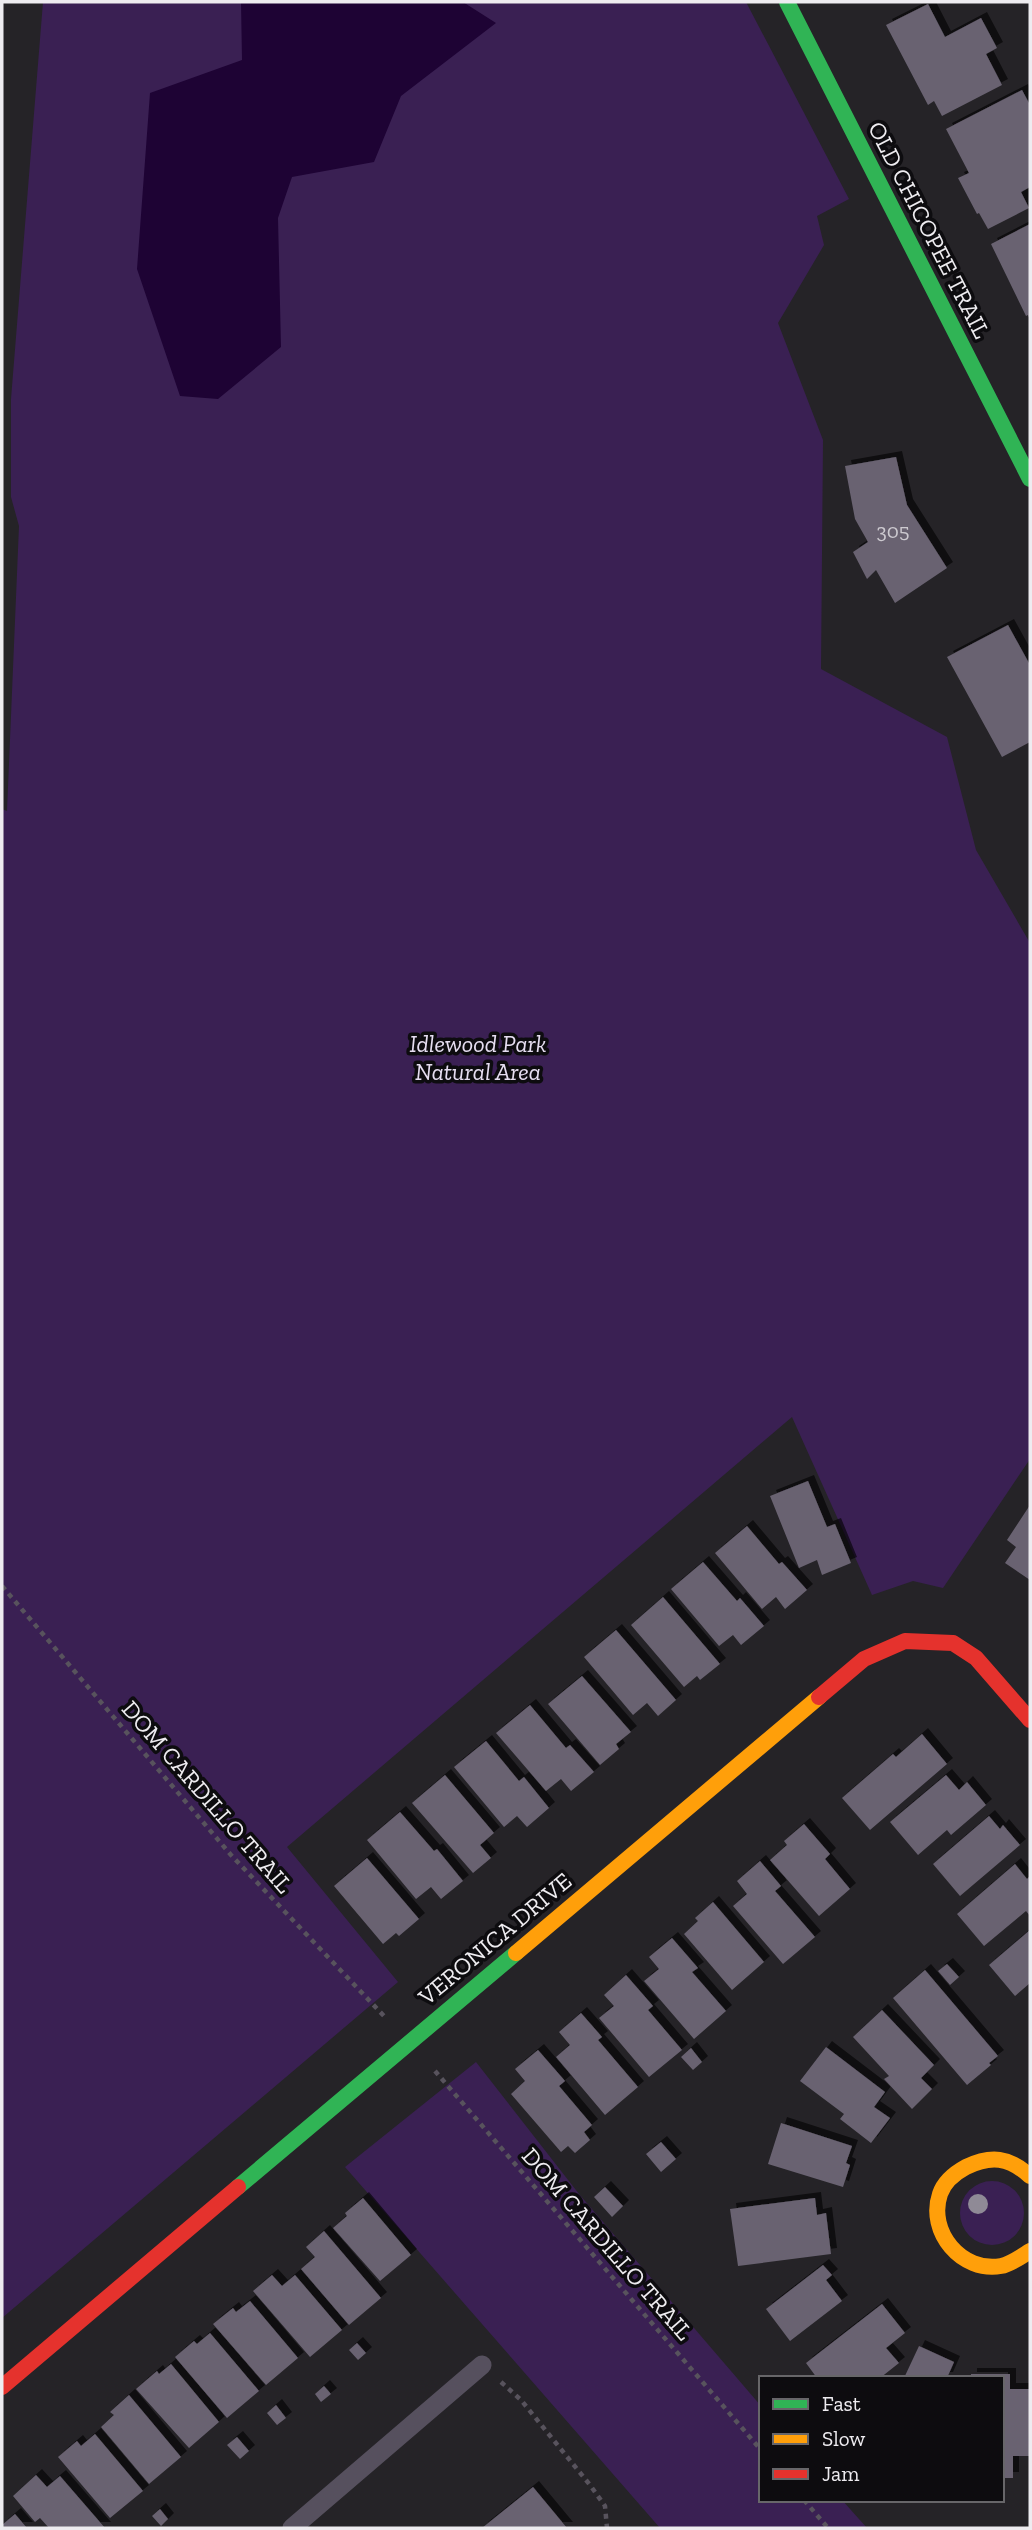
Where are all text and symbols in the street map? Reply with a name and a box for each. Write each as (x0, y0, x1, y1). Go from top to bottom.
street label: OLD CHICOPEE TRAIL (862, 117, 997, 343)
house number: 305 (876, 518, 910, 543)
park label: Idlewood Park Natural Area (409, 1029, 547, 1086)
street label: DOM CARDILLO TRAIL (116, 1694, 299, 1899)
street label: VERONICA DRIVE (411, 1866, 577, 2012)
street label: DOM CARDILLO TRAIL (516, 2141, 699, 2346)
legend (759, 2376, 1004, 2502)
text: Fast (822, 2391, 861, 2416)
text: Slow (822, 2426, 865, 2451)
text: Jam (822, 2461, 859, 2486)

